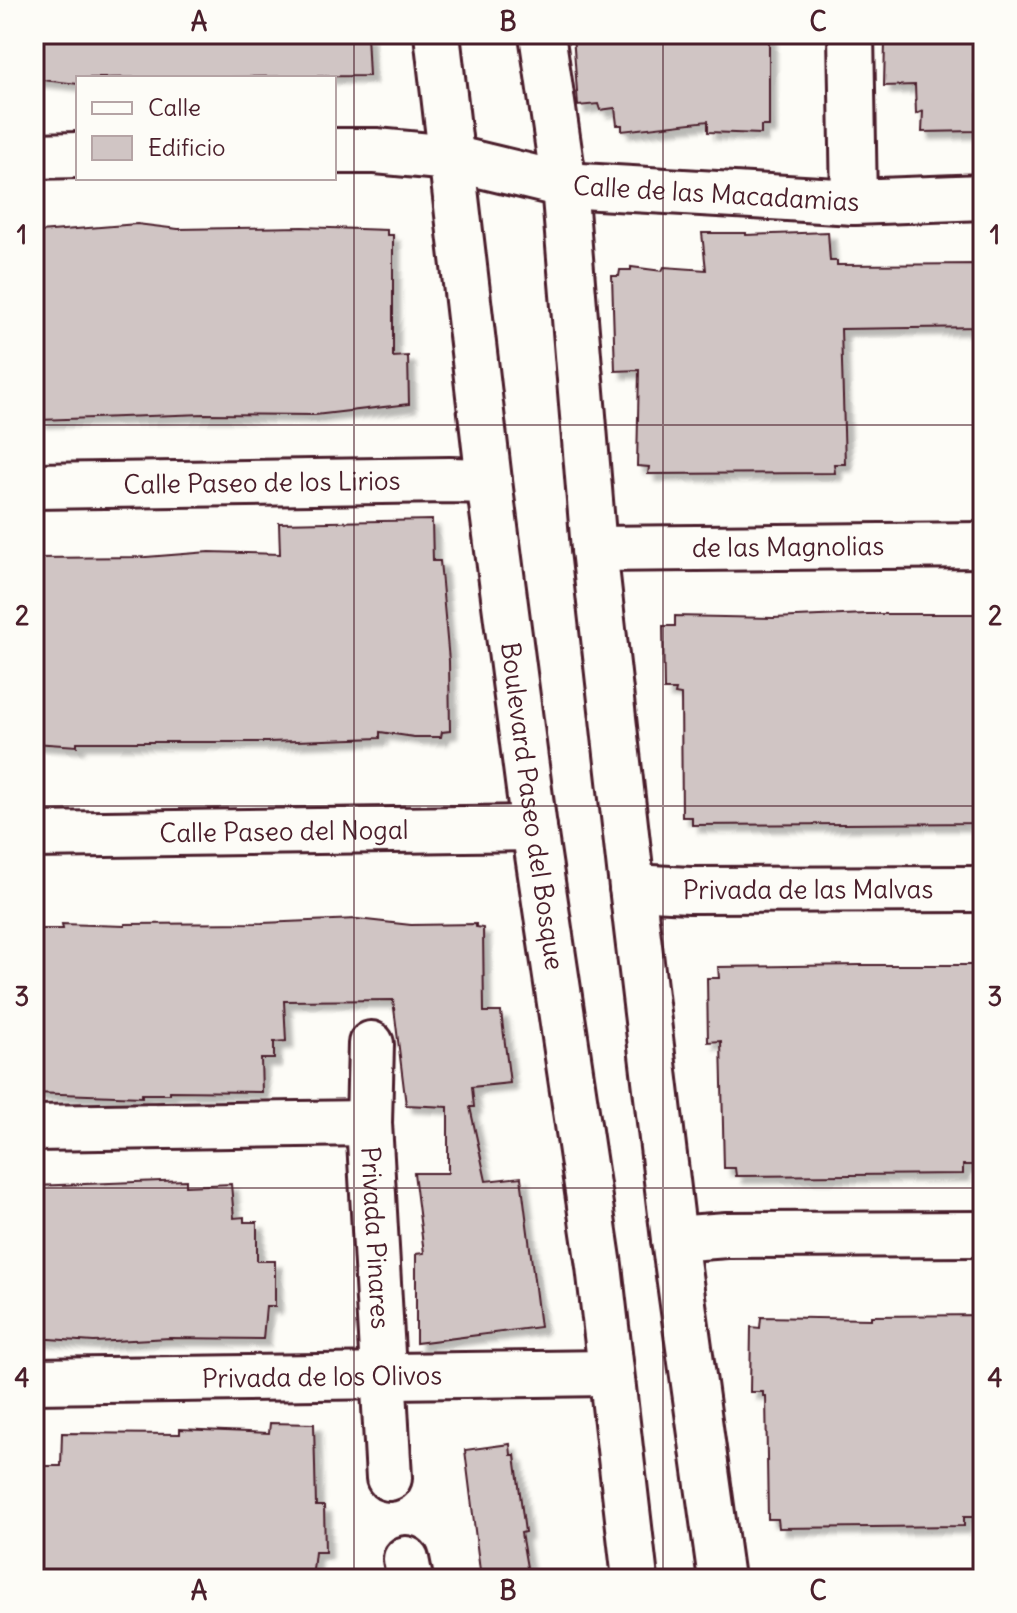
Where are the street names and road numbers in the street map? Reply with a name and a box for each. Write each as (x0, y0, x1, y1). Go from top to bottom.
street label: Calle de las Macadamias (572, 169, 860, 218)
street label: Calle Paseo de los Lirios (123, 464, 401, 501)
street label: de las Magnolias (692, 529, 884, 564)
street label: Boulevard Paseo del Bosque (494, 640, 572, 972)
street label: Calle Paseo del Nogal (159, 813, 409, 849)
street label: Privada de las Malvas (683, 872, 933, 906)
street label: Privada Pinares (354, 1146, 398, 1330)
street label: Privada de los Olivos (202, 1358, 442, 1395)

